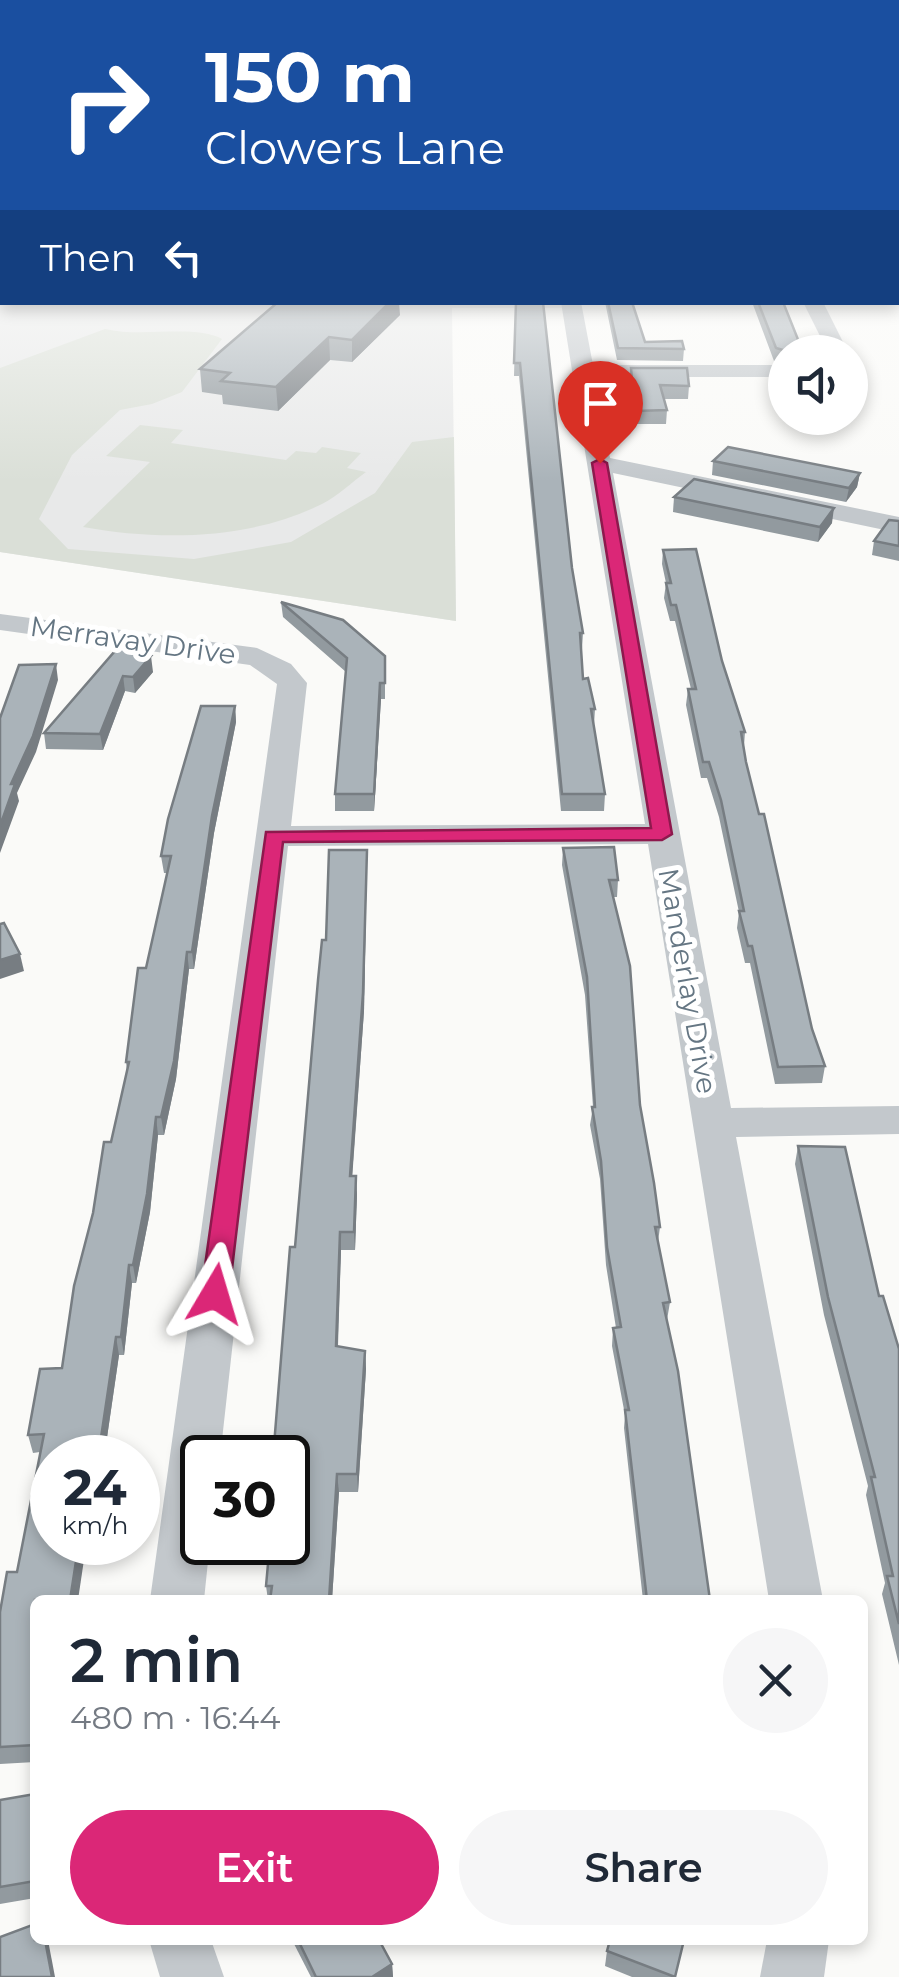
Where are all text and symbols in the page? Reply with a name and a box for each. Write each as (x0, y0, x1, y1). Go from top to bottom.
text: 150 m (205, 34, 415, 120)
icon: right (40, 40, 170, 170)
text: Clowers Lane (205, 120, 505, 175)
icon: left (156, 230, 211, 285)
text: Then (40, 234, 136, 281)
map controls (768, 335, 868, 435)
button: sound (768, 335, 868, 435)
pin (558, 361, 643, 464)
icon: arrive (573, 376, 628, 431)
street label: Merravay Drive (28, 609, 238, 671)
street label: Manderlay Drive (651, 866, 725, 1096)
position arrow (163, 1242, 267, 1346)
speed limit sign: 30 (180, 1435, 310, 1565)
text: 24 (63, 1457, 127, 1518)
text: km/h (62, 1510, 128, 1540)
text: 2 min (70, 1624, 243, 1697)
button: close (723, 1628, 828, 1733)
text: 480 m · 16:44 (70, 1698, 280, 1737)
button: Exit (70, 1810, 439, 1925)
button: Share (459, 1810, 828, 1925)

